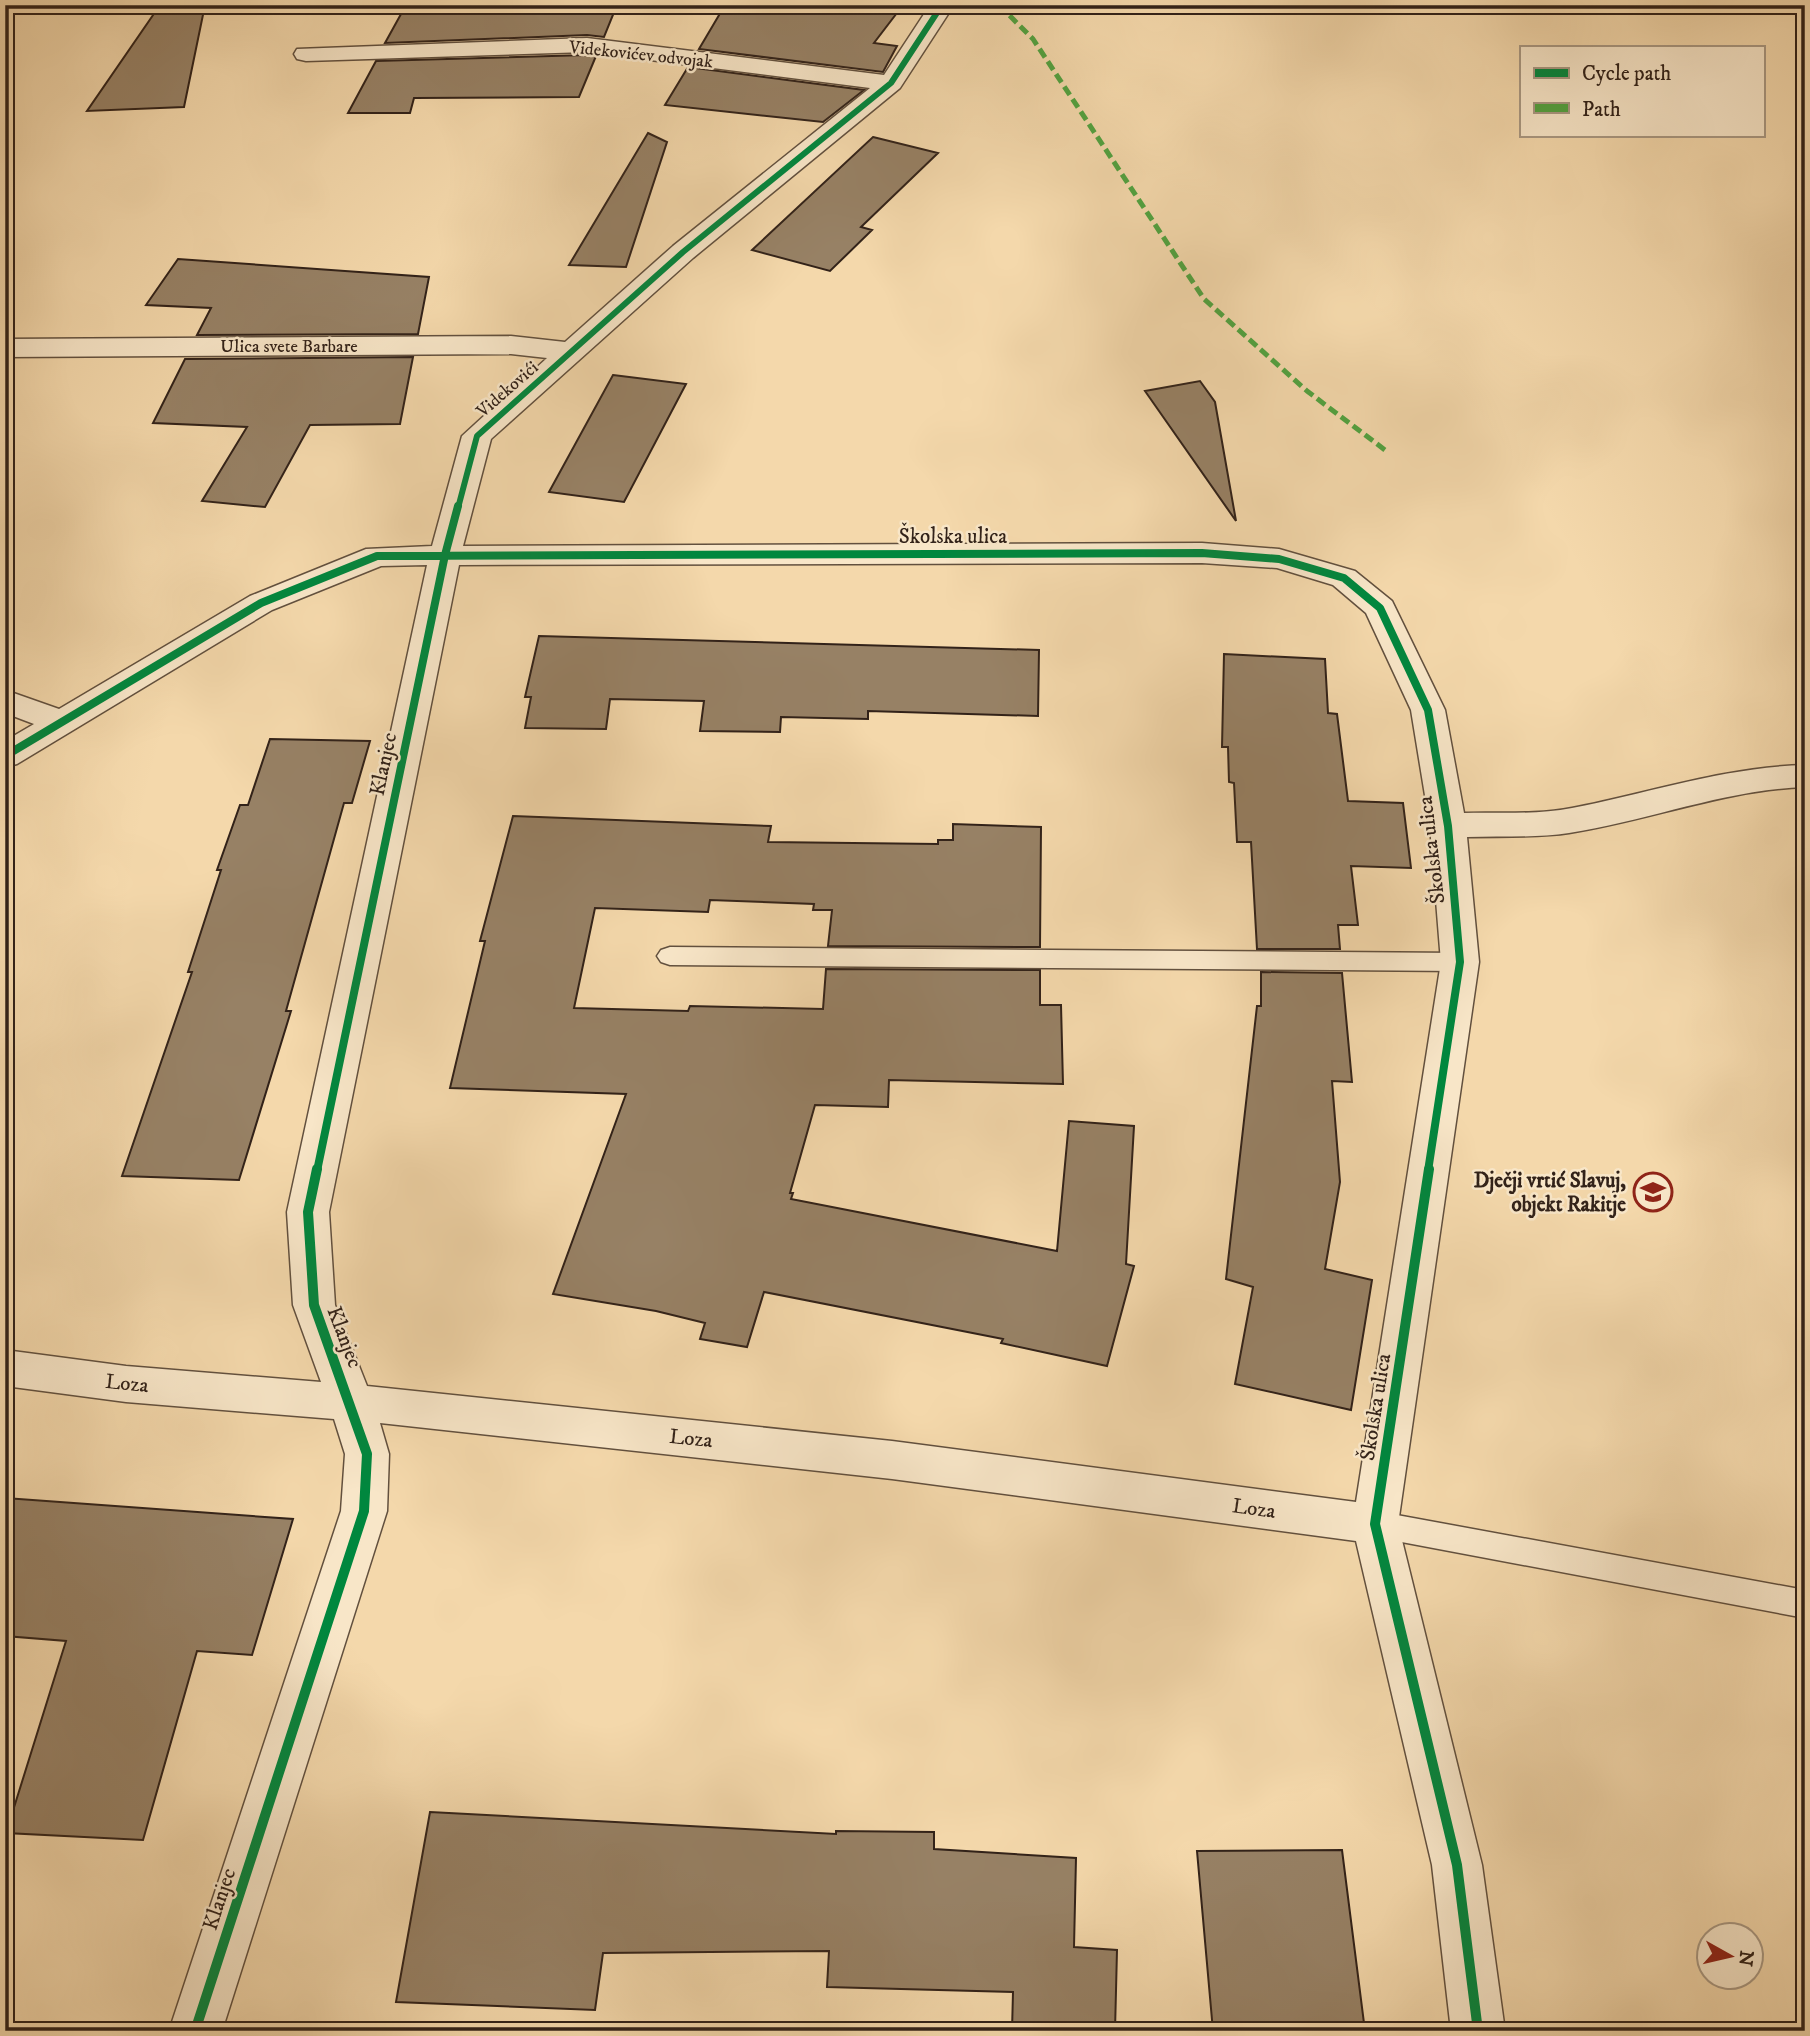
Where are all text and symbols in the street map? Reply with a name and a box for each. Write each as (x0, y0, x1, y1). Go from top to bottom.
street label: Videkovićev odvojak (567, 36, 714, 73)
legend (1520, 46, 1764, 136)
text: Cycle path (1582, 61, 1671, 87)
text: Path (1582, 97, 1621, 123)
street label: Ulica svete Barbare (220, 336, 358, 358)
street label: Videkovići (471, 357, 543, 423)
street label: Školska ulica (899, 522, 1007, 550)
street label: Klanjec (365, 730, 403, 798)
street label: Školska ulica (1410, 794, 1451, 905)
place label: Dječji vrtić Slavuj, objekt Rakitje (1474, 1168, 1626, 1219)
school or university icon: Dječji vrtić Slavuj, objekt Rakitje (1632, 1171, 1674, 1213)
street label: Klanjec (321, 1303, 368, 1372)
street label: Školska ulica (1353, 1351, 1397, 1463)
street label: Loza (104, 1369, 150, 1399)
street label: Loza (668, 1424, 714, 1454)
street label: Loza (1231, 1493, 1277, 1525)
street label: Klanjec (198, 1865, 242, 1934)
north arrow (1694, 1920, 1764, 1990)
text: N (1733, 1949, 1758, 1968)

